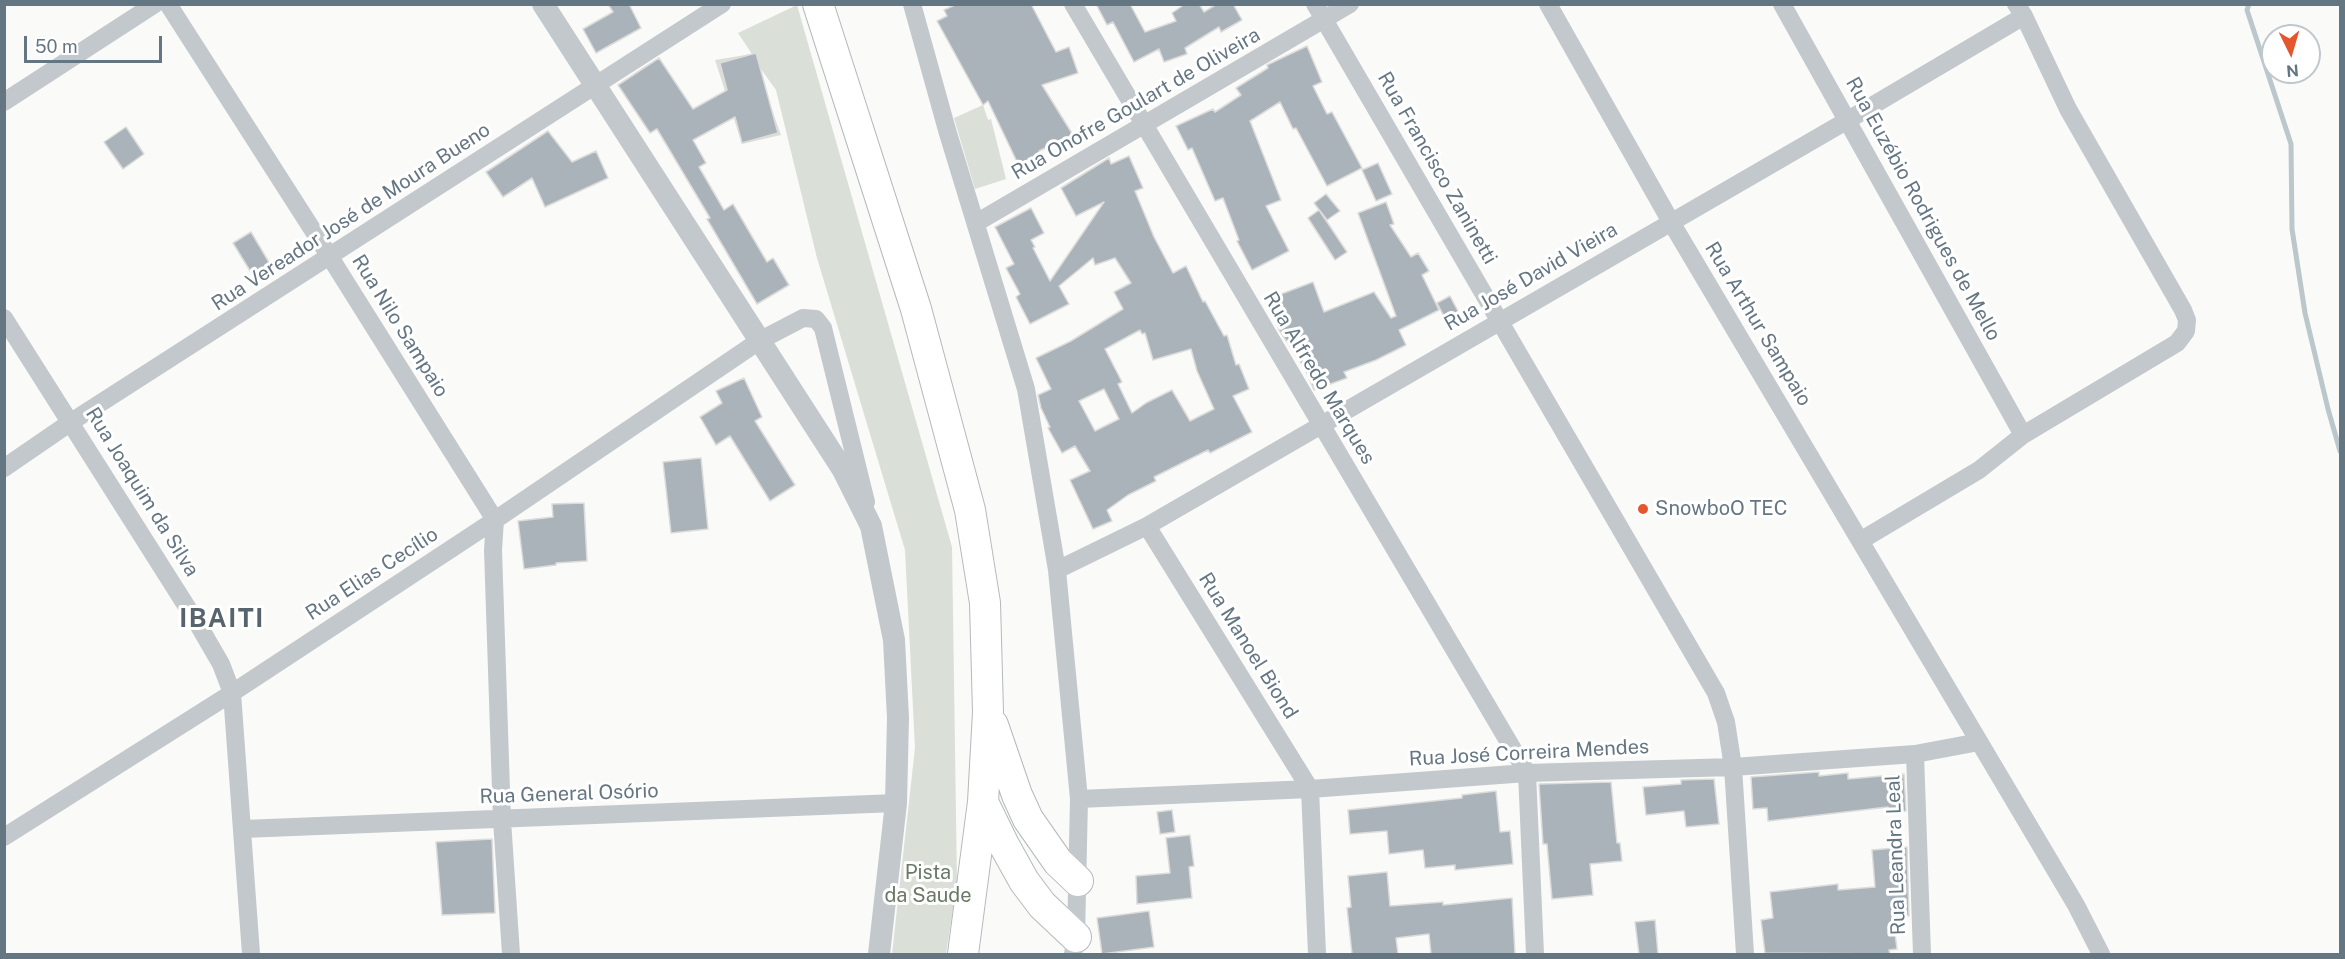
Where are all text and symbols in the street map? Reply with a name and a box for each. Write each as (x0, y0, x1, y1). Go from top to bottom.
street label: Rua Onofre Goulart de Oliveira (1007, 23, 1265, 185)
scale bar (27, 24, 165, 62)
north arrow (2261, 24, 2321, 84)
text: 50 m (35, 36, 78, 57)
text: N (2285, 60, 2300, 80)
street label: Rua Francisco Zaninetti (1372, 68, 1502, 268)
street label: Rua Euzébio Rodrigues de Mello (1840, 73, 2006, 345)
street label: Rua Vereador José de Moura Bueno (207, 118, 495, 316)
street label: Rua José David Vieira (1440, 218, 1622, 336)
street label: Rua Arthur Sampaio (1700, 238, 1816, 410)
street label: Rua Nilo Sampaio (346, 250, 454, 402)
street label: Rua Alfredo Marques (1258, 287, 1380, 469)
street label: Rua Joaquim da Silva (80, 403, 204, 581)
place label: SnowboO TEC (1655, 497, 1788, 521)
marker: SnowboO TEC (1636, 502, 1650, 516)
street label: Rua Elias Cecílio (301, 522, 443, 626)
street label: Rua Manoel Biond (1193, 568, 1303, 724)
district label: IBAITI (179, 603, 265, 635)
street label: Rua José Correira Mendes (1408, 735, 1650, 771)
street label: Rua Leandra Leal (1881, 774, 1911, 936)
street label: Rua General Osório (479, 779, 659, 809)
park label: Pista da Saude (884, 861, 972, 908)

